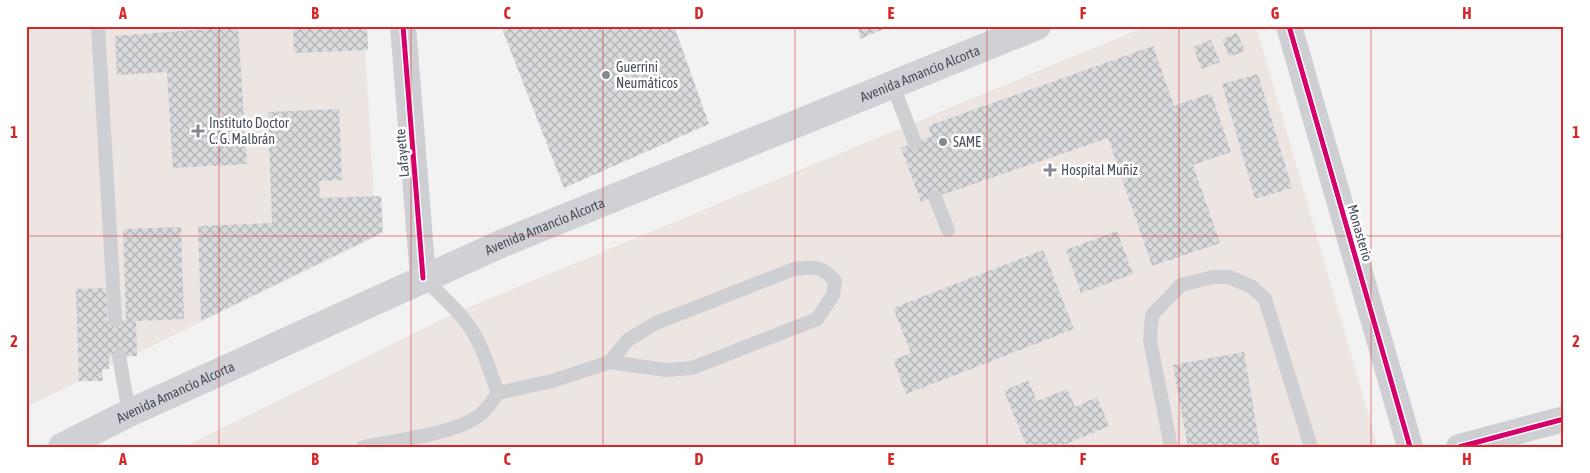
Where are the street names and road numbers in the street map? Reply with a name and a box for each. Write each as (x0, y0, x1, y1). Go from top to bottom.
street label: Avenida Amancio Alcorta (858, 42, 982, 105)
street label: Lafayette (392, 128, 412, 178)
street label: Avenida Amancio Alcorta (482, 195, 607, 258)
street label: Monasterio (1344, 203, 1376, 263)
street label: Avenida Amancio Alcorta (114, 358, 237, 426)

